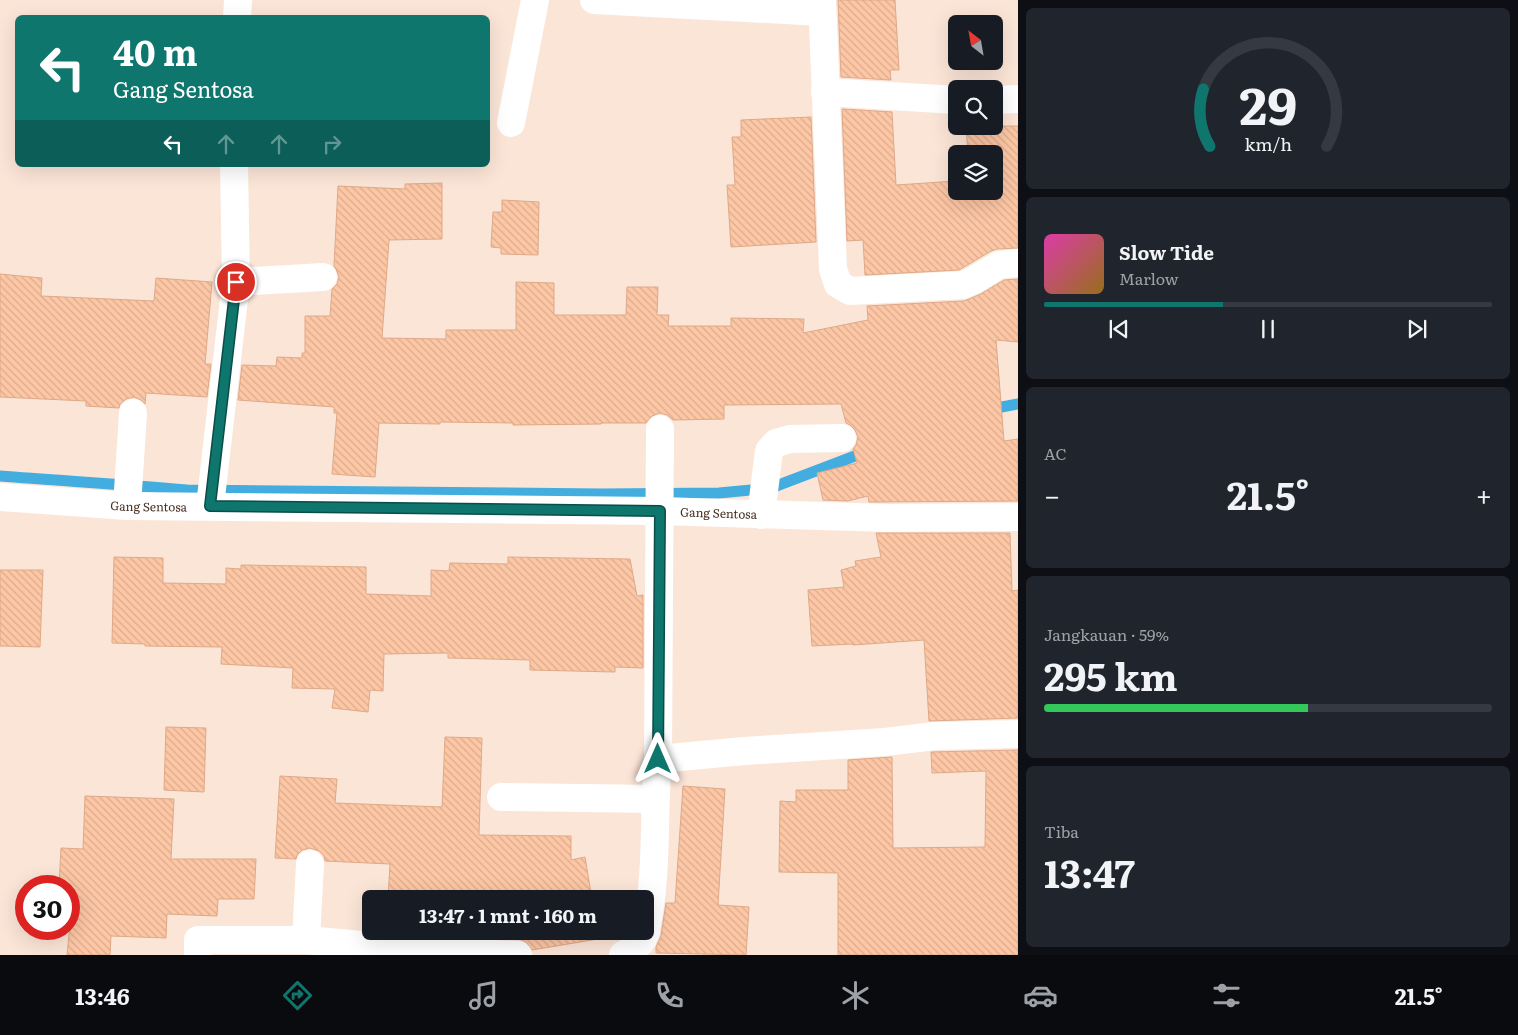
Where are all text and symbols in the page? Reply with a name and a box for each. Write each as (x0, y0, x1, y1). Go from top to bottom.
north arrow (948, 15, 1002, 70)
map controls (948, 15, 1003, 200)
text: 40 m (113, 25, 198, 77)
icon: left (30, 35, 95, 100)
text: 29 (1239, 64, 1297, 141)
text: Gang Sentosa (113, 72, 254, 105)
button: search (948, 80, 1003, 135)
icon: left (159, 130, 187, 158)
icon: ahead (212, 130, 240, 158)
icon: ahead (265, 130, 293, 158)
icon: right (318, 130, 346, 158)
text: km/h (1244, 130, 1292, 157)
button: layers (948, 145, 1003, 200)
text: Slow Tide (1119, 238, 1214, 266)
pin (215, 261, 257, 303)
text: Marlow (1119, 266, 1179, 290)
icon: arrive (222, 268, 250, 296)
icon: previous (1105, 315, 1133, 343)
icon: pause (1254, 315, 1282, 343)
icon: next (1403, 315, 1431, 343)
text: AC (1044, 441, 1067, 465)
text: 21.5° (1227, 465, 1309, 522)
text: − (1044, 473, 1060, 515)
text: + (1476, 473, 1492, 515)
street label: Gang Sentosa (110, 496, 188, 516)
street label: Gang Sentosa (680, 503, 758, 523)
text: Jangkauan · 59% (1044, 622, 1169, 646)
text: 295 km (1044, 646, 1178, 703)
position arrow (631, 732, 683, 784)
text: Tiba (1044, 819, 1079, 843)
text: 13:47 (1044, 843, 1135, 900)
speed limit sign: 30 (15, 875, 80, 940)
text: 13:47 · 1 mnt · 160 m (419, 901, 597, 929)
icon: directions (280, 978, 315, 1013)
icon: music (466, 978, 501, 1013)
icon: phone (652, 978, 687, 1013)
icon: climate (838, 978, 873, 1013)
icon: car (1023, 978, 1058, 1013)
icon: filters (1209, 978, 1244, 1013)
text: 13:46 (75, 979, 130, 1012)
text: 21.5° (1395, 979, 1443, 1012)

